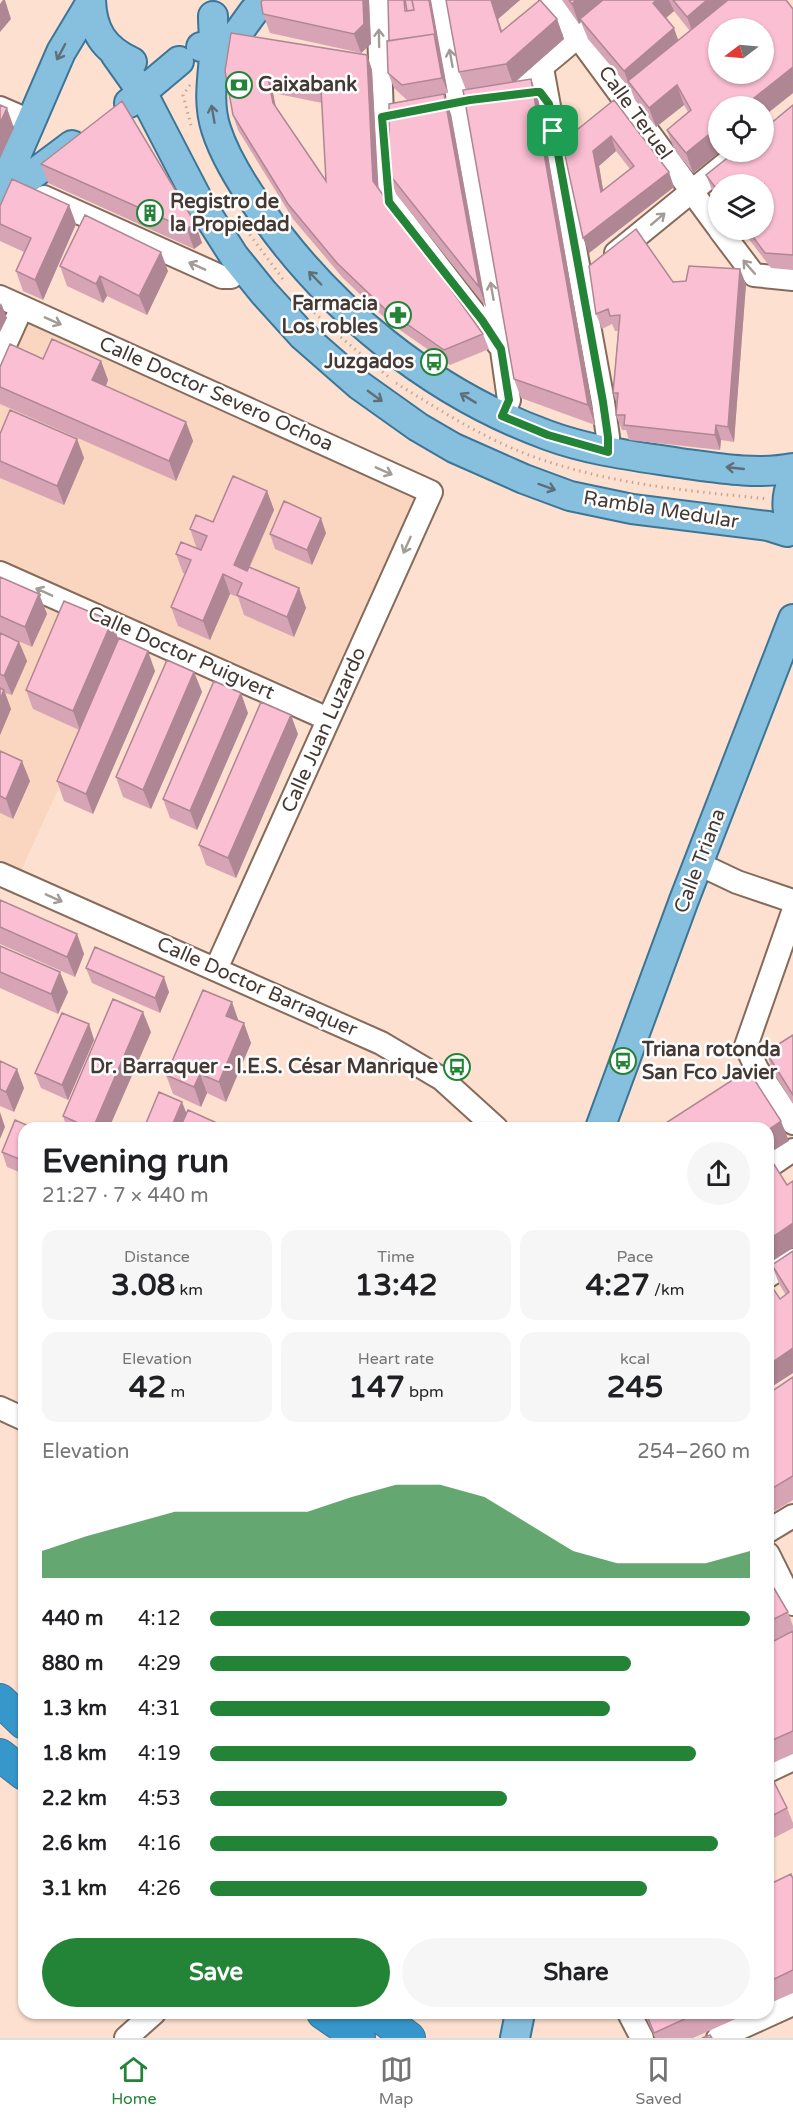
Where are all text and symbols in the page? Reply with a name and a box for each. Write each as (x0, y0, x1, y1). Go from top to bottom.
north arrow (708, 18, 774, 84)
map controls (708, 18, 774, 240)
one-way arrow (373, 28, 385, 48)
one-way arrow (55, 43, 67, 61)
one-way arrow (445, 48, 456, 68)
street label: Calle Teruel (593, 61, 677, 165)
bank icon: Caixabank (224, 70, 254, 100)
place label: Caixabank (258, 73, 357, 97)
button: locate (708, 96, 774, 162)
one-way arrow (207, 105, 218, 125)
pin (527, 105, 578, 156)
icon: arrive (536, 114, 569, 147)
button: layers (708, 174, 774, 240)
place label: Registro de la Propiedad (170, 190, 290, 237)
building icon: Registro de la Propiedad (135, 198, 165, 228)
one-way arrow (650, 212, 665, 226)
one-way arrow (189, 260, 207, 272)
one-way arrow (743, 260, 757, 276)
one-way arrow (308, 270, 323, 285)
one-way arrow (487, 282, 498, 301)
place label: Farmacia Los robles (281, 292, 378, 339)
pharmacy icon: Farmacia Los robles (383, 300, 413, 330)
one-way arrow (44, 316, 62, 327)
street label: Calle Doctor Severo Ochoa (95, 331, 337, 457)
bus stop icon: Juzgados (419, 347, 449, 377)
place label: Juzgados (323, 350, 414, 374)
one-way arrow (367, 390, 383, 402)
one-way arrow (460, 392, 477, 404)
one-way arrow (726, 463, 745, 474)
one-way arrow (375, 465, 393, 477)
one-way arrow (537, 483, 556, 494)
street label: Rambla Medular (582, 486, 741, 534)
one-way arrow (401, 536, 412, 554)
one-way arrow (36, 586, 54, 598)
street label: Calle Doctor Puigvert (84, 601, 278, 705)
street label: Calle Juan Luzardo (277, 643, 371, 817)
street label: Calle Triana (669, 805, 731, 917)
one-way arrow (44, 892, 62, 904)
street label: Calle Doctor Barraquer (153, 932, 361, 1042)
place label: Triana rotonda San Fco Javier (641, 1038, 781, 1085)
bus stop icon: Triana rotonda San Fco Javier (608, 1046, 638, 1076)
bus stop icon: Dr. Barraquer - I.E.S. César Manrique (442, 1052, 472, 1082)
place label: Dr. Barraquer - I.E.S. César Manrique (90, 1055, 438, 1079)
text: Evening run (42, 1142, 229, 1181)
button: share (687, 1142, 750, 1205)
text: 21:27 · 7 × 440 m (42, 1184, 209, 1208)
text: Distance (124, 1247, 190, 1267)
text: Time (377, 1247, 415, 1267)
text: Pace (617, 1247, 653, 1267)
text: 3.08 (111, 1267, 175, 1304)
text: 13:42 (354, 1267, 438, 1304)
text: 4:27 (586, 1267, 650, 1304)
text: km (175, 1280, 203, 1300)
text: /km (650, 1280, 684, 1300)
text: Elevation (122, 1349, 192, 1369)
text: Heart rate (358, 1349, 434, 1369)
text: kcal (620, 1349, 650, 1369)
text: 42 (129, 1369, 166, 1406)
text: 147 (348, 1369, 405, 1406)
text: 245 (607, 1369, 663, 1406)
text: m (166, 1382, 185, 1402)
text: bpm (405, 1382, 444, 1402)
text: Elevation (42, 1440, 129, 1464)
text: 254–260 m (637, 1440, 750, 1464)
text: 440 m (42, 1607, 103, 1631)
text: 4:12 (138, 1607, 181, 1631)
text: 880 m (42, 1652, 103, 1676)
text: 4:29 (138, 1652, 181, 1676)
text: 1.3 km (42, 1697, 107, 1721)
text: 4:31 (138, 1697, 181, 1721)
text: 1.8 km (42, 1742, 107, 1766)
text: 4:19 (138, 1742, 181, 1766)
text: 2.2 km (42, 1787, 107, 1811)
text: 4:53 (138, 1787, 181, 1811)
text: 2.6 km (42, 1832, 107, 1856)
text: 4:16 (138, 1832, 181, 1856)
text: 3.1 km (42, 1877, 107, 1901)
text: 4:26 (138, 1877, 181, 1901)
button: Save (42, 1938, 390, 2007)
button: Share (402, 1938, 750, 2007)
tab: Home (111, 2053, 156, 2109)
tab: Map (379, 2053, 413, 2109)
tab: Saved (636, 2053, 682, 2109)

